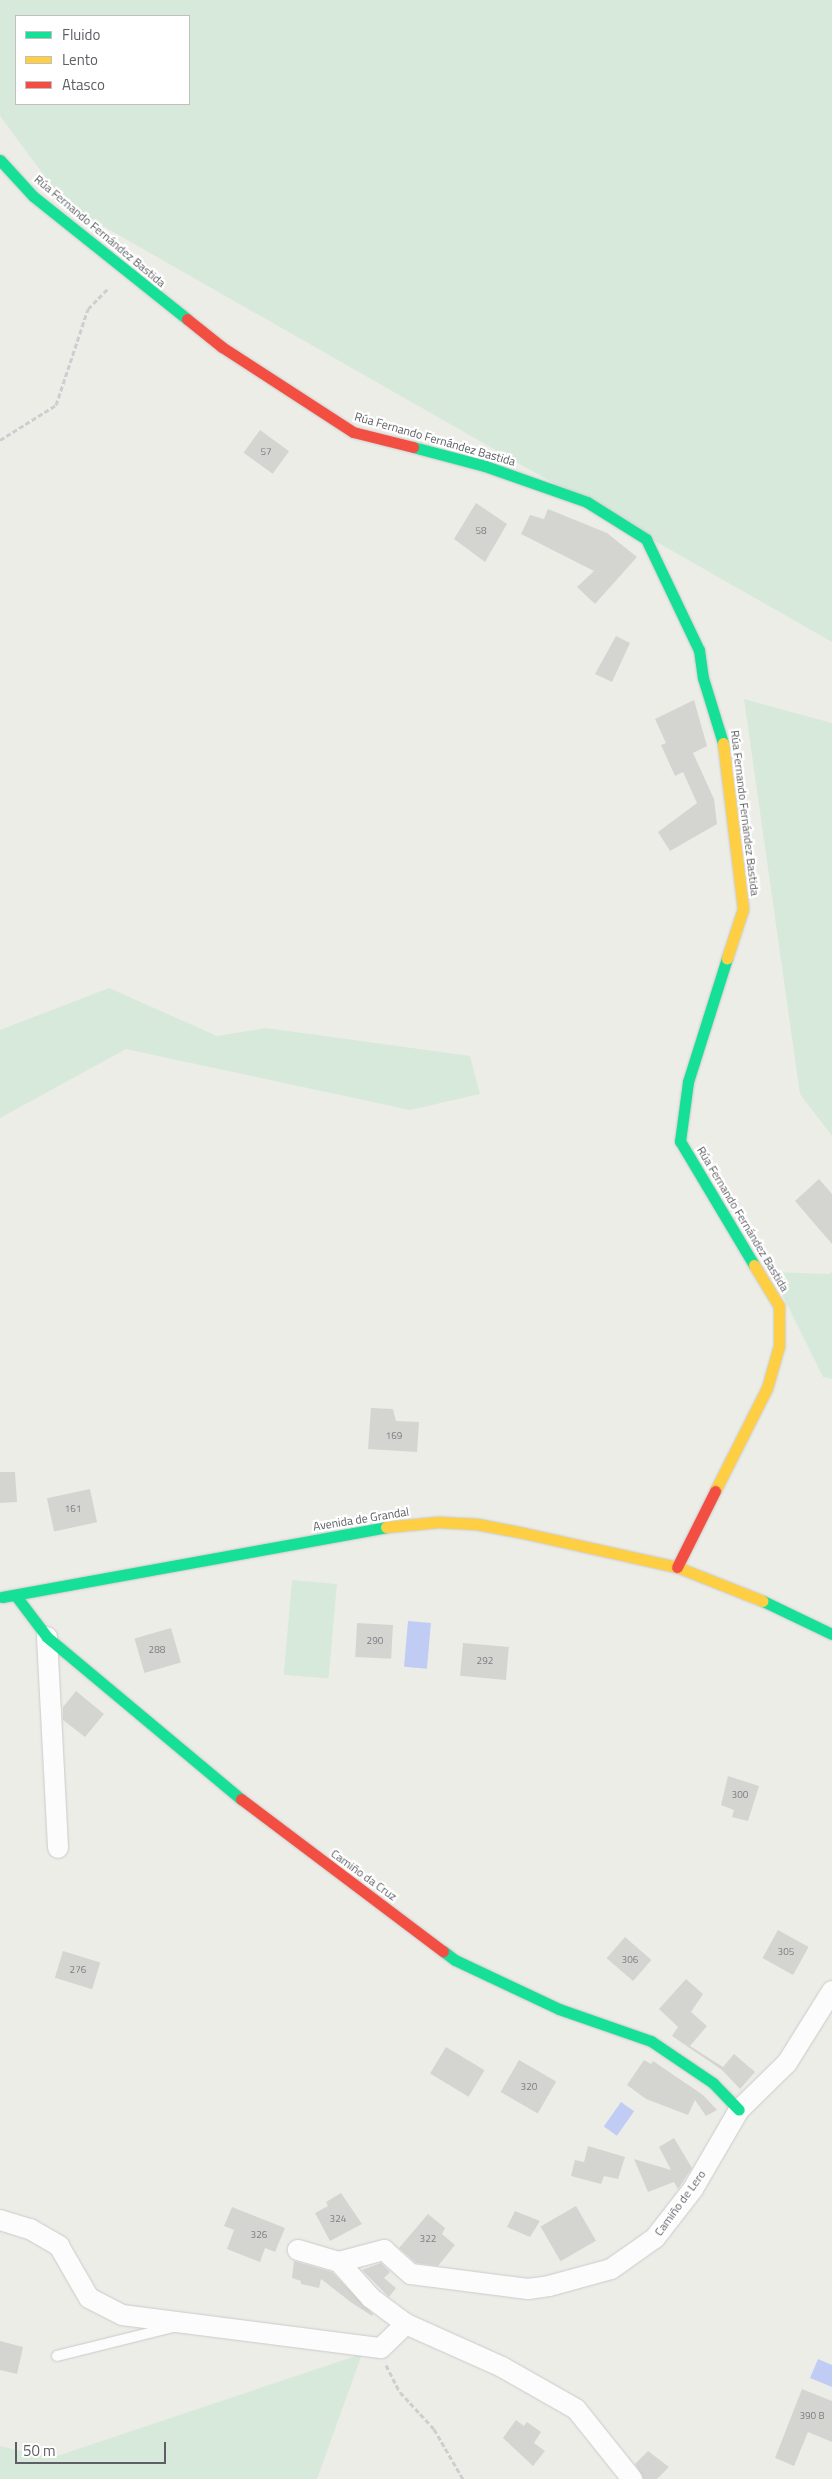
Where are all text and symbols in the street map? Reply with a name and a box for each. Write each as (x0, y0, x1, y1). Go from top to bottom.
legend (15, 15, 190, 105)
text: Fluido (62, 23, 100, 46)
text: Lento (62, 48, 98, 71)
text: Atasco (62, 73, 105, 96)
street label: Rúa Fernando Fernández Bastida (31, 172, 169, 290)
street label: Rúa Fernando Fernández Bastida (353, 409, 517, 469)
house number: 57 (260, 446, 272, 458)
house number: 58 (475, 525, 487, 537)
street label: Rúa Fernando Fernández Bastida (728, 729, 762, 897)
street label: Rúa Fernando Fernández Bastida (694, 1144, 792, 1294)
house number: 169 (386, 1430, 402, 1442)
house number: 161 (65, 1503, 81, 1515)
street label: Avenida de Grandal (312, 1504, 410, 1534)
house number: 290 (367, 1635, 383, 1647)
house number: 288 (149, 1644, 165, 1656)
house number: 292 (477, 1655, 493, 1667)
house number: 300 (732, 1789, 748, 1801)
street label: Camiño da Cruz (328, 1846, 400, 1904)
house number: 305 (778, 1946, 794, 1958)
house number: 306 (622, 1954, 638, 1966)
house number: 276 (70, 1964, 86, 1976)
house number: 320 (521, 2081, 537, 2093)
street label: Camiño de Lero (651, 2167, 709, 2239)
house number: 324 (330, 2213, 346, 2225)
house number: 326 (251, 2229, 267, 2241)
house number: 322 (420, 2233, 436, 2245)
house number: 390 B (799, 2410, 825, 2422)
scale bar (18, 2432, 169, 2464)
text: 50 m (23, 2439, 56, 2462)

